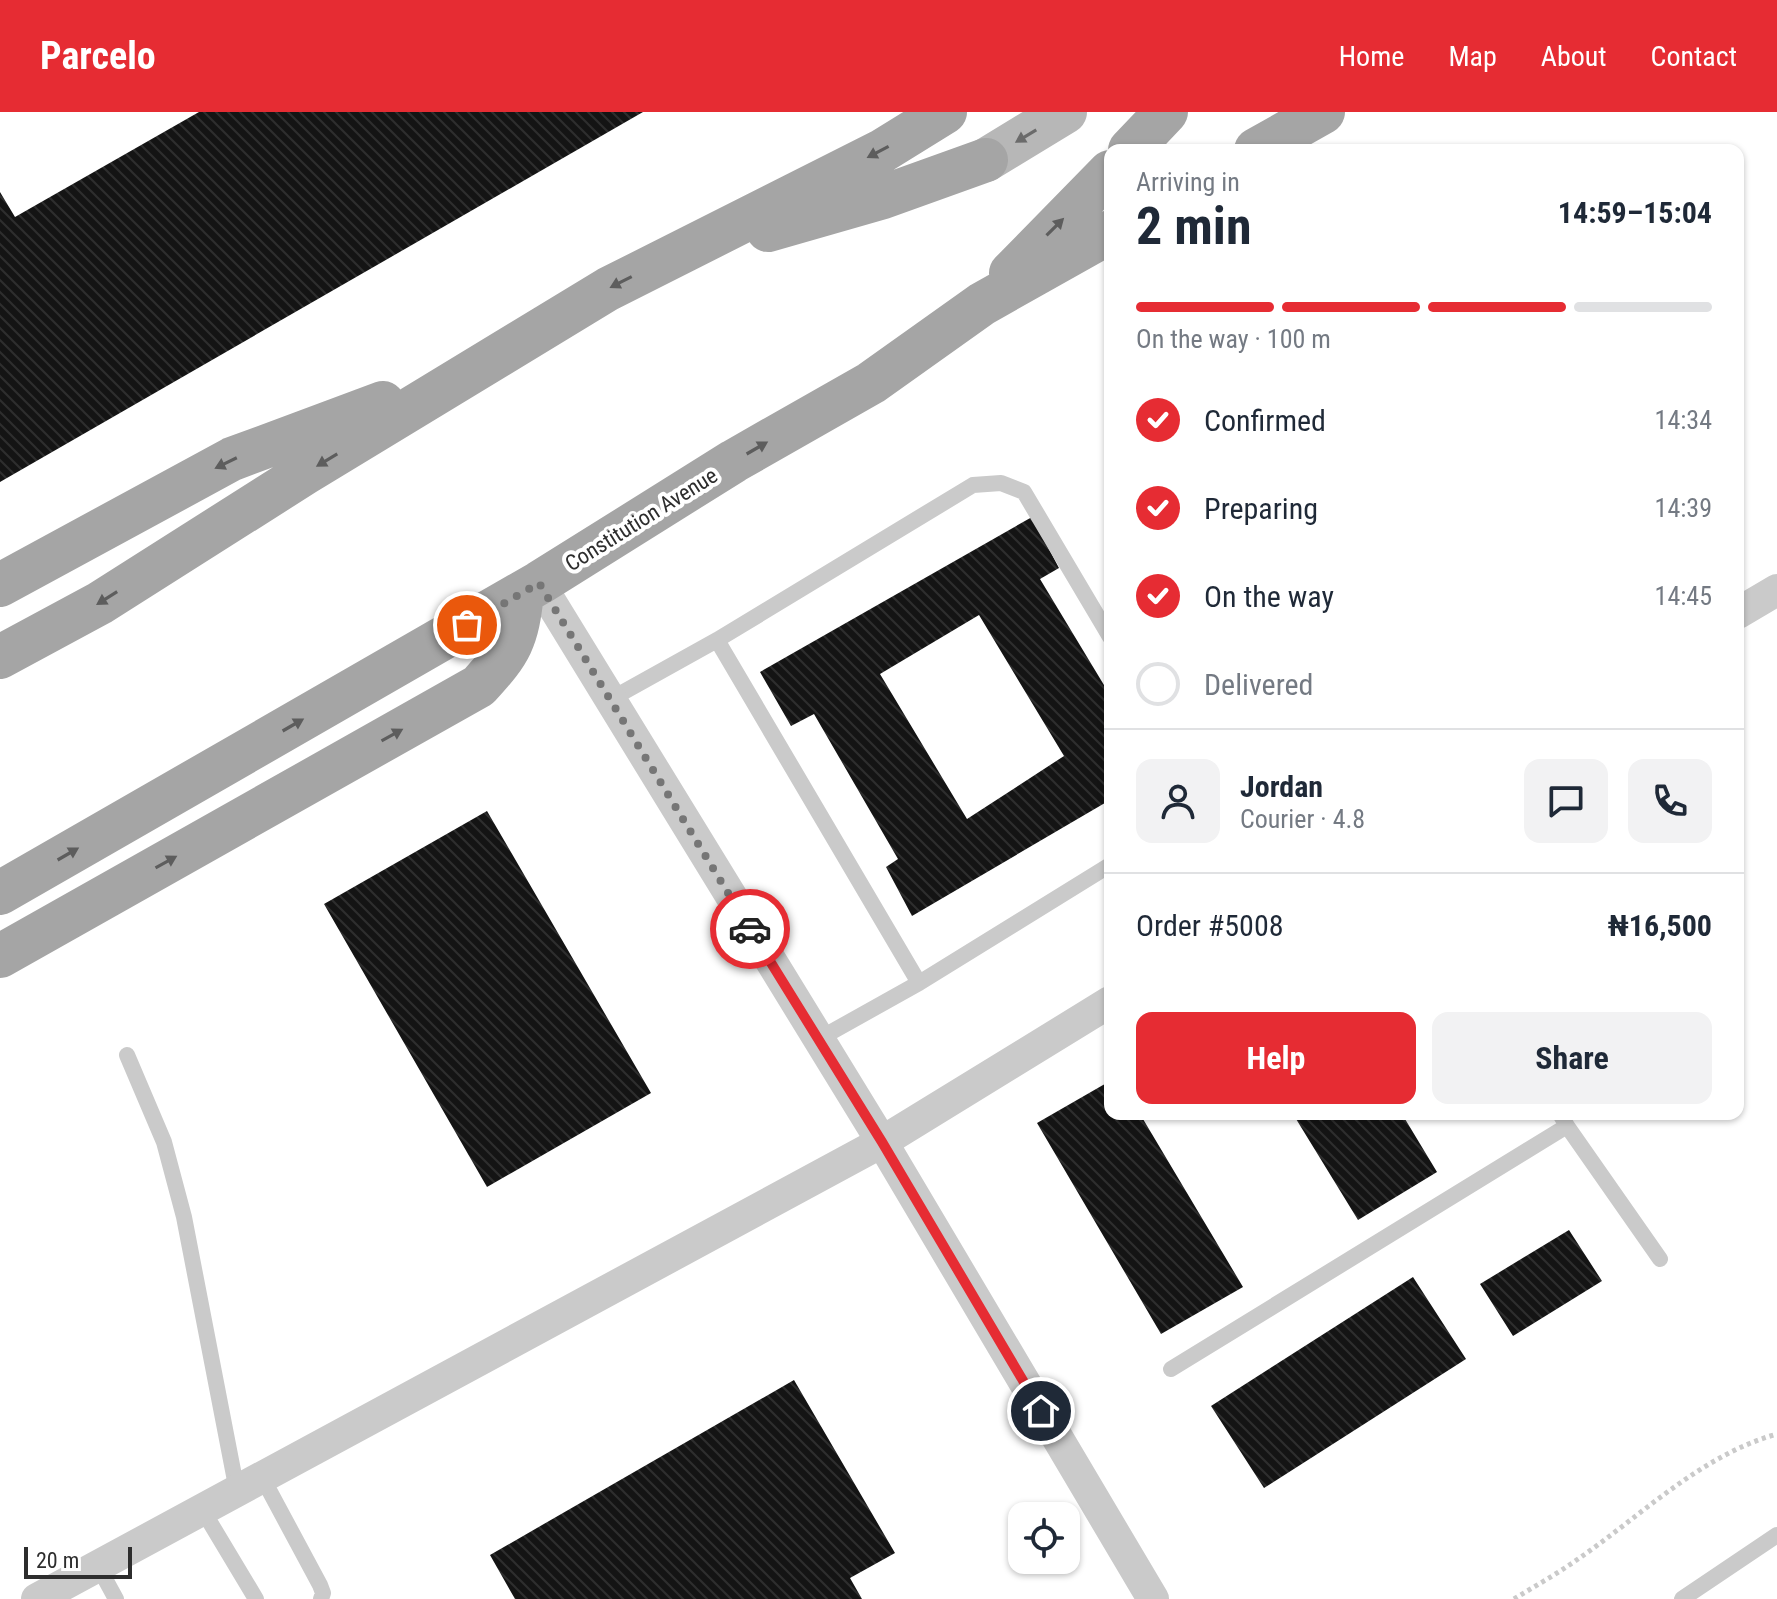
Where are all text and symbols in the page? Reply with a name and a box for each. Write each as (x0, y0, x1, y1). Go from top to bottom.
text: Parcelo (40, 34, 156, 78)
text: Home (1339, 40, 1404, 73)
text: Map (1448, 40, 1497, 73)
text: About (1541, 40, 1607, 73)
text: Contact (1651, 40, 1737, 73)
one-way arrow (1015, 129, 1037, 143)
one-way arrow (867, 145, 890, 159)
text: Arriving in (1136, 167, 1240, 197)
text: 14:59–15:04 (1558, 195, 1712, 230)
text: 2 min (1136, 196, 1252, 257)
one-way arrow (1045, 218, 1064, 237)
one-way arrow (610, 275, 633, 289)
text: On the way · 100 m (1136, 324, 1331, 354)
icon: check (1136, 398, 1180, 442)
text: Confirmed (1204, 403, 1326, 438)
text: 14:34 (1655, 405, 1712, 435)
one-way arrow (746, 441, 768, 455)
one-way arrow (316, 453, 338, 467)
one-way arrow (215, 456, 238, 470)
street label: Constitution Avenue (561, 463, 722, 576)
icon: check (1136, 486, 1180, 530)
text: Preparing (1204, 491, 1318, 526)
text: 14:39 (1655, 493, 1712, 523)
icon: check (1136, 574, 1180, 618)
text: On the way (1204, 579, 1334, 614)
text: 14:45 (1655, 581, 1712, 611)
one-way arrow (96, 591, 118, 605)
pin (433, 591, 501, 659)
icon: bag (445, 603, 489, 647)
text: Delivered (1204, 667, 1313, 702)
one-way arrow (282, 718, 304, 732)
one-way arrow (381, 728, 403, 742)
button: person (1136, 759, 1220, 843)
button: chat (1524, 759, 1608, 843)
button: phone (1628, 759, 1712, 843)
text: Jordan (1240, 769, 1323, 804)
text: Courier · 4.8 (1240, 804, 1365, 834)
one-way arrow (56, 847, 79, 861)
one-way arrow (154, 856, 177, 869)
courier (710, 889, 790, 969)
icon: car (728, 907, 772, 951)
text: Order #5008 (1136, 908, 1284, 943)
text: ₦16,500 (1607, 908, 1712, 943)
button: Help (1136, 1012, 1416, 1104)
button: Share (1432, 1012, 1712, 1104)
pin (1007, 1377, 1075, 1445)
icon: home (1019, 1389, 1063, 1433)
map controls (1008, 1502, 1080, 1574)
button: locate (1008, 1502, 1080, 1574)
scale bar (24, 1543, 132, 1579)
text: 20 m (36, 1548, 79, 1573)

